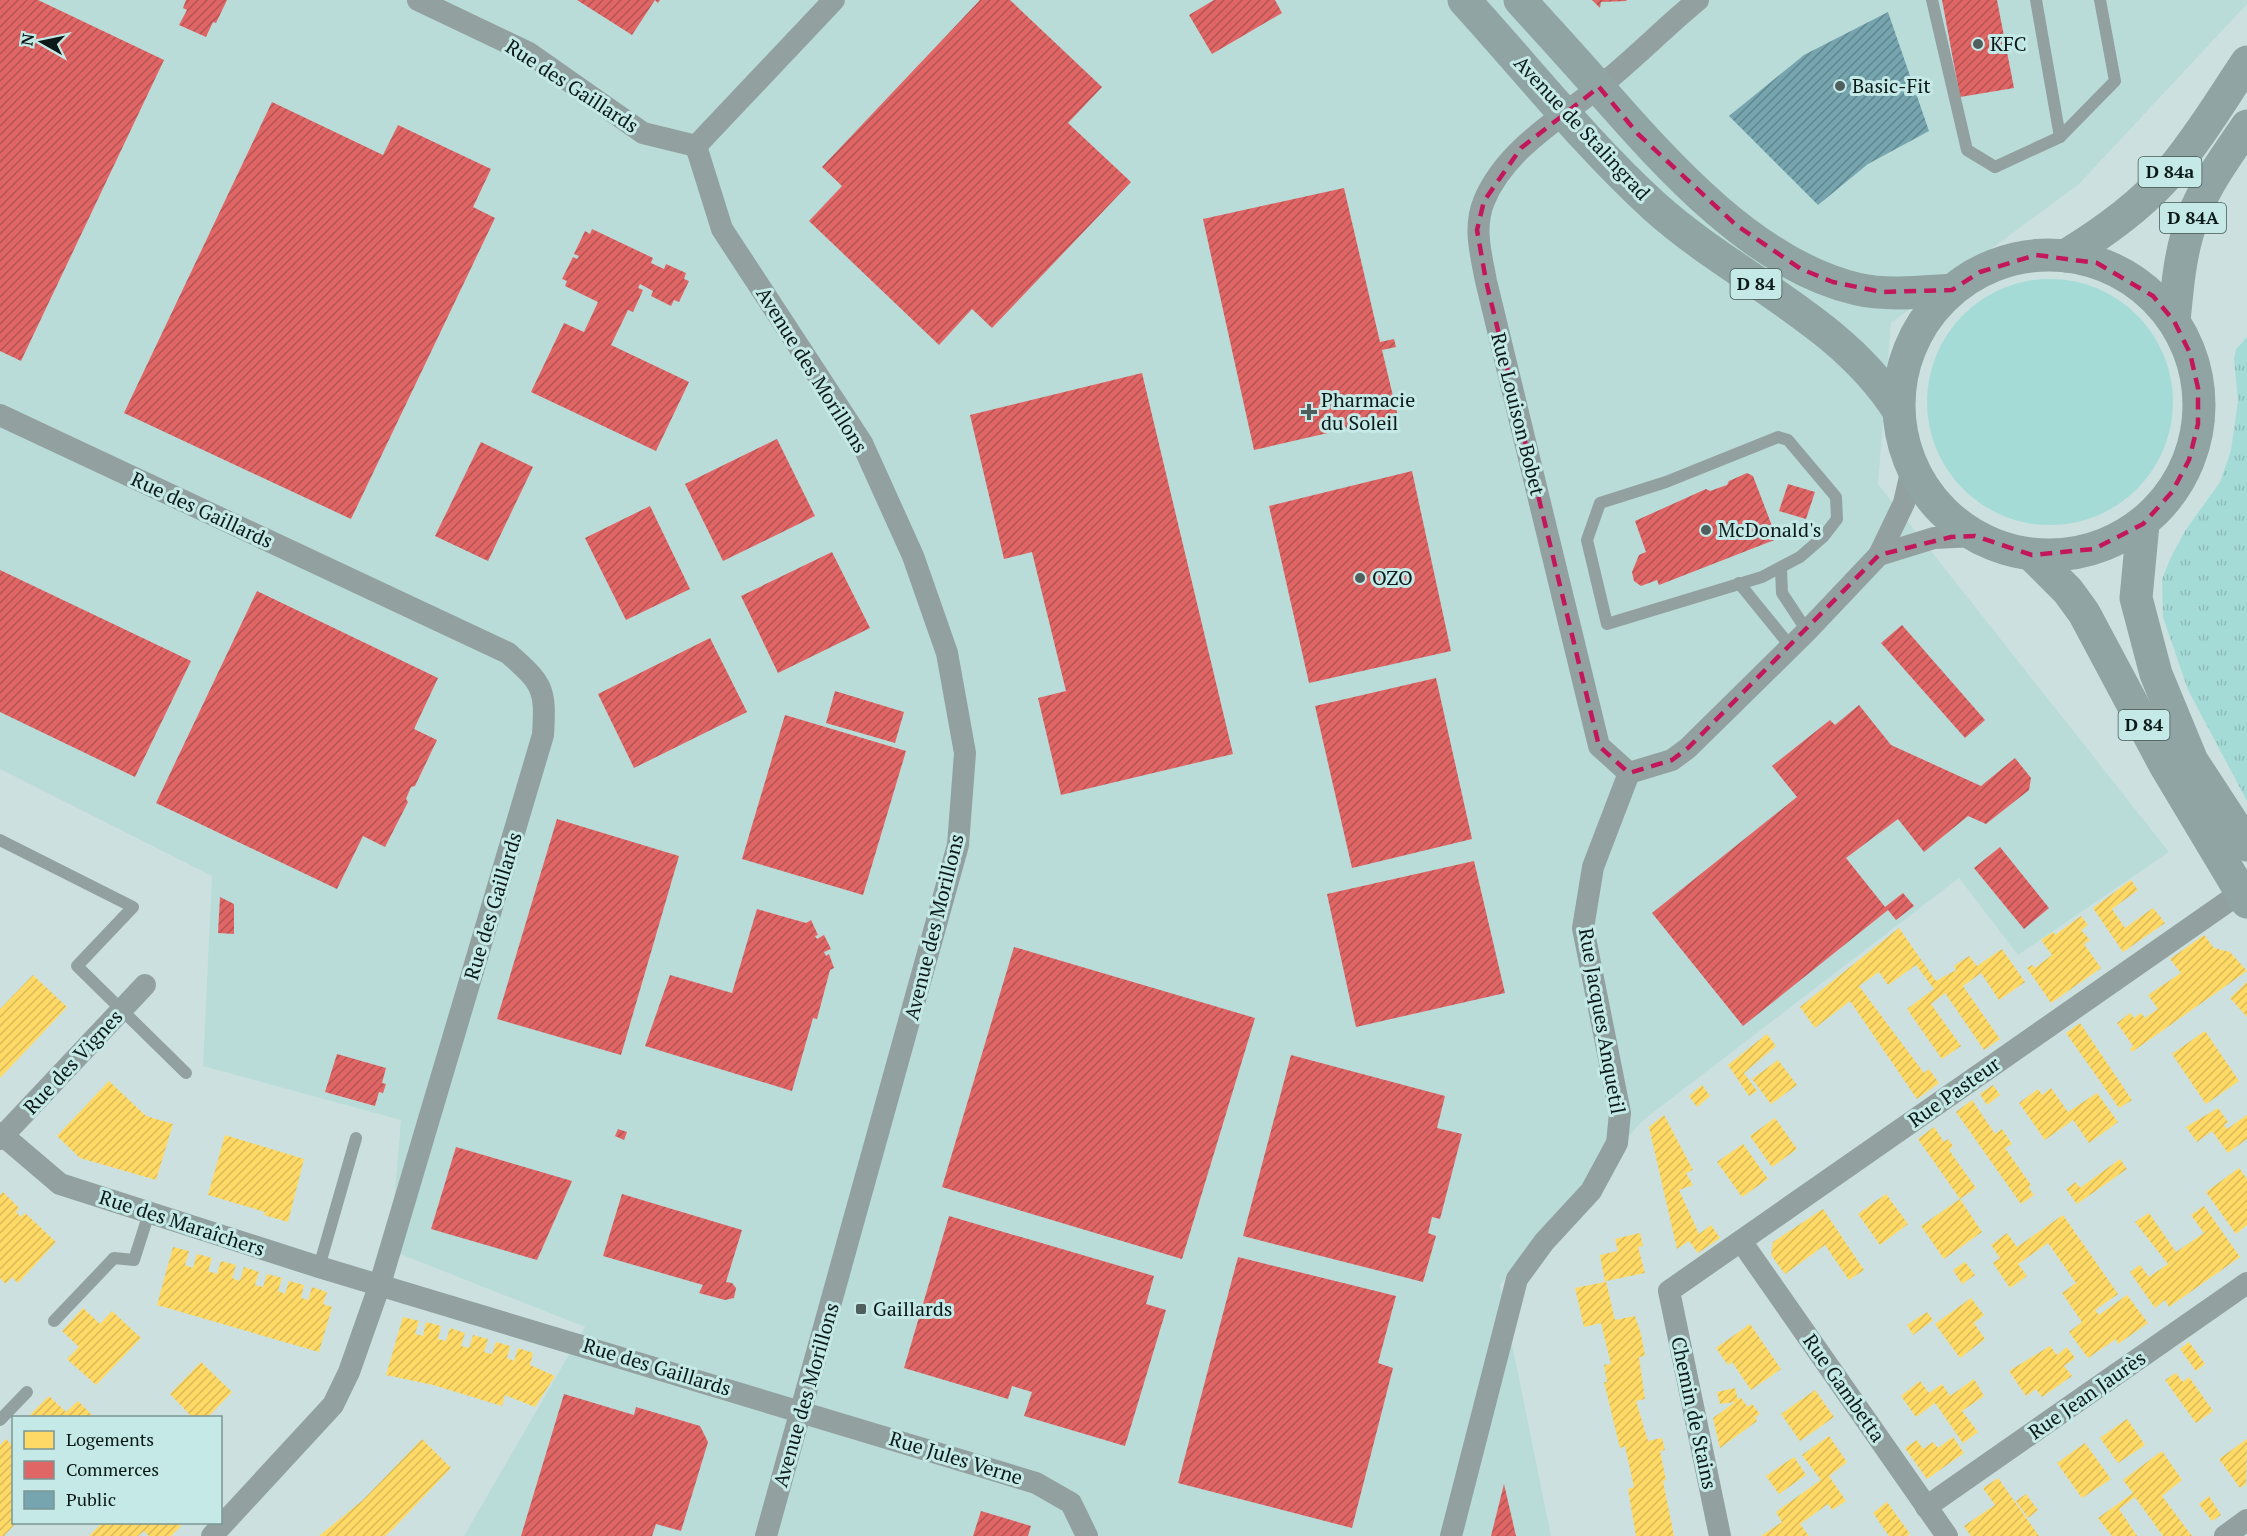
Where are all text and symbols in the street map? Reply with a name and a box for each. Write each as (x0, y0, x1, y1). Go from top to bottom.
north arrow (12, 12, 72, 72)
place label: KFC (1990, 30, 2027, 57)
text: N (15, 32, 39, 47)
street label: Rue des Gaillards (501, 33, 644, 139)
marker: KFC (1971, 37, 1985, 51)
street label: Avenue de Stalingrad (1508, 50, 1656, 206)
place label: Basic-Fit (1852, 72, 1931, 99)
marker: Basic-Fit (1833, 79, 1847, 93)
road number: D 84a (2138, 157, 2202, 187)
road number: D 84A (2160, 203, 2226, 233)
road number: D 84 (1730, 269, 1782, 299)
street label: Avenue des Morillons (750, 282, 874, 458)
street label: Rue Louison Bobet (1485, 330, 1552, 499)
place label: Pharmacie du Soleil (1321, 386, 1415, 436)
marker: Pharmacie du Soleil (1302, 405, 1316, 419)
street label: Rue des Gaillards (127, 465, 277, 554)
place label: McDonald's (1718, 516, 1822, 543)
marker: McDonald's (1699, 523, 1713, 537)
place label: OZO (1372, 564, 1413, 591)
marker: OZO (1353, 571, 1367, 585)
road number: D 84 (2118, 710, 2170, 740)
street label: Rue des Gaillards (457, 829, 528, 983)
street label: Avenue des Morillons (897, 831, 970, 1023)
street label: Rue Jacques Anquetil (1573, 926, 1632, 1116)
street label: Rue des Vignes (17, 1003, 128, 1120)
street label: Rue Pasteur (1902, 1050, 2005, 1133)
street label: Rue des Maraîchers (96, 1183, 268, 1262)
place label: Gaillards (873, 1295, 952, 1322)
street label: Avenue des Morillons (766, 1299, 845, 1490)
marker: Gaillards (854, 1302, 868, 1316)
street label: Rue Gambetta (1797, 1328, 1892, 1447)
street label: Rue des Gaillards (580, 1331, 734, 1402)
street label: Chemin de Stains (1665, 1334, 1724, 1492)
street label: Rue Jean Jaurès (2023, 1344, 2151, 1445)
legend (12, 1416, 222, 1524)
street label: Rue Jules Verne (886, 1424, 1026, 1491)
text: Logements (66, 1427, 154, 1451)
text: Commerces (66, 1457, 159, 1481)
text: Public (66, 1487, 116, 1511)

